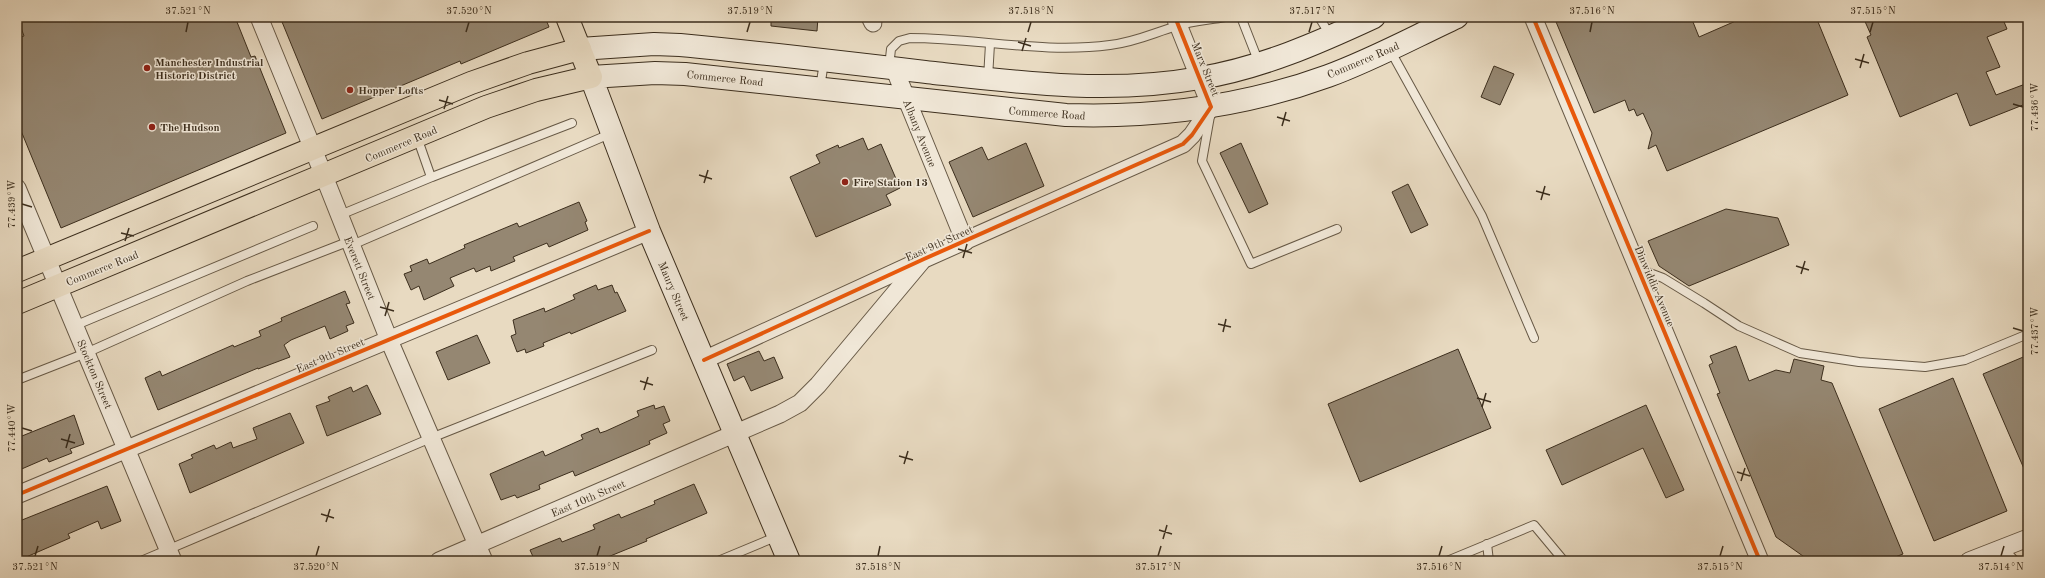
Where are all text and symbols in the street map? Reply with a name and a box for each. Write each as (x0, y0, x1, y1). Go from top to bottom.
text: 37.521°N (165, 6, 211, 16)
text: 37.520°N (446, 6, 492, 16)
text: 37.519°N (727, 6, 773, 16)
text: 37.518°N (1008, 6, 1054, 16)
text: 37.517°N (1289, 6, 1335, 16)
text: 37.516°N (1569, 6, 1615, 16)
text: 37.515°N (1850, 6, 1896, 16)
street label: Marx Street (1189, 41, 1220, 98)
street label: Commerce Road (1326, 41, 1402, 82)
place label: Manchester Industrial Historic District (155, 58, 264, 82)
marker: Manchester Industrial Historic District (142, 63, 152, 73)
street label: Commerce Road (686, 70, 764, 89)
text: 77.436°W (2030, 83, 2040, 131)
marker: Hopper Lofts (345, 85, 355, 95)
place label: Hopper Lofts (358, 86, 423, 97)
street label: Albany Avenue (900, 98, 937, 169)
street label: Commerce Road (1008, 106, 1086, 123)
marker: The Hudson (147, 122, 157, 132)
place label: The Hudson (160, 123, 220, 134)
street label: Commerce Road (364, 125, 440, 166)
marker: Fire Station 13 (840, 177, 850, 187)
place label: Fire Station 13 (853, 178, 928, 189)
text: 77.439°W (7, 180, 17, 228)
street label: East 9th Street (904, 224, 975, 264)
street label: Everett Street (341, 235, 376, 302)
street label: Dinwiddie Avenue (1632, 245, 1676, 329)
street label: Commerce Road (65, 250, 141, 289)
street label: Maury Street (655, 260, 690, 323)
text: 77.437°W (2030, 307, 2040, 355)
street label: East 9th Street (295, 337, 367, 376)
street label: Stockton Street (74, 338, 113, 411)
text: 77.440°W (7, 404, 17, 452)
street label: East 10th Street (550, 479, 627, 520)
text: 37.521°N (12, 562, 58, 572)
text: 37.520°N (293, 562, 339, 572)
text: 37.519°N (574, 562, 620, 572)
text: 37.518°N (855, 562, 901, 572)
text: 37.517°N (1135, 562, 1181, 572)
text: 37.516°N (1416, 562, 1462, 572)
text: 37.515°N (1697, 562, 1743, 572)
text: 37.514°N (1978, 562, 2024, 572)

